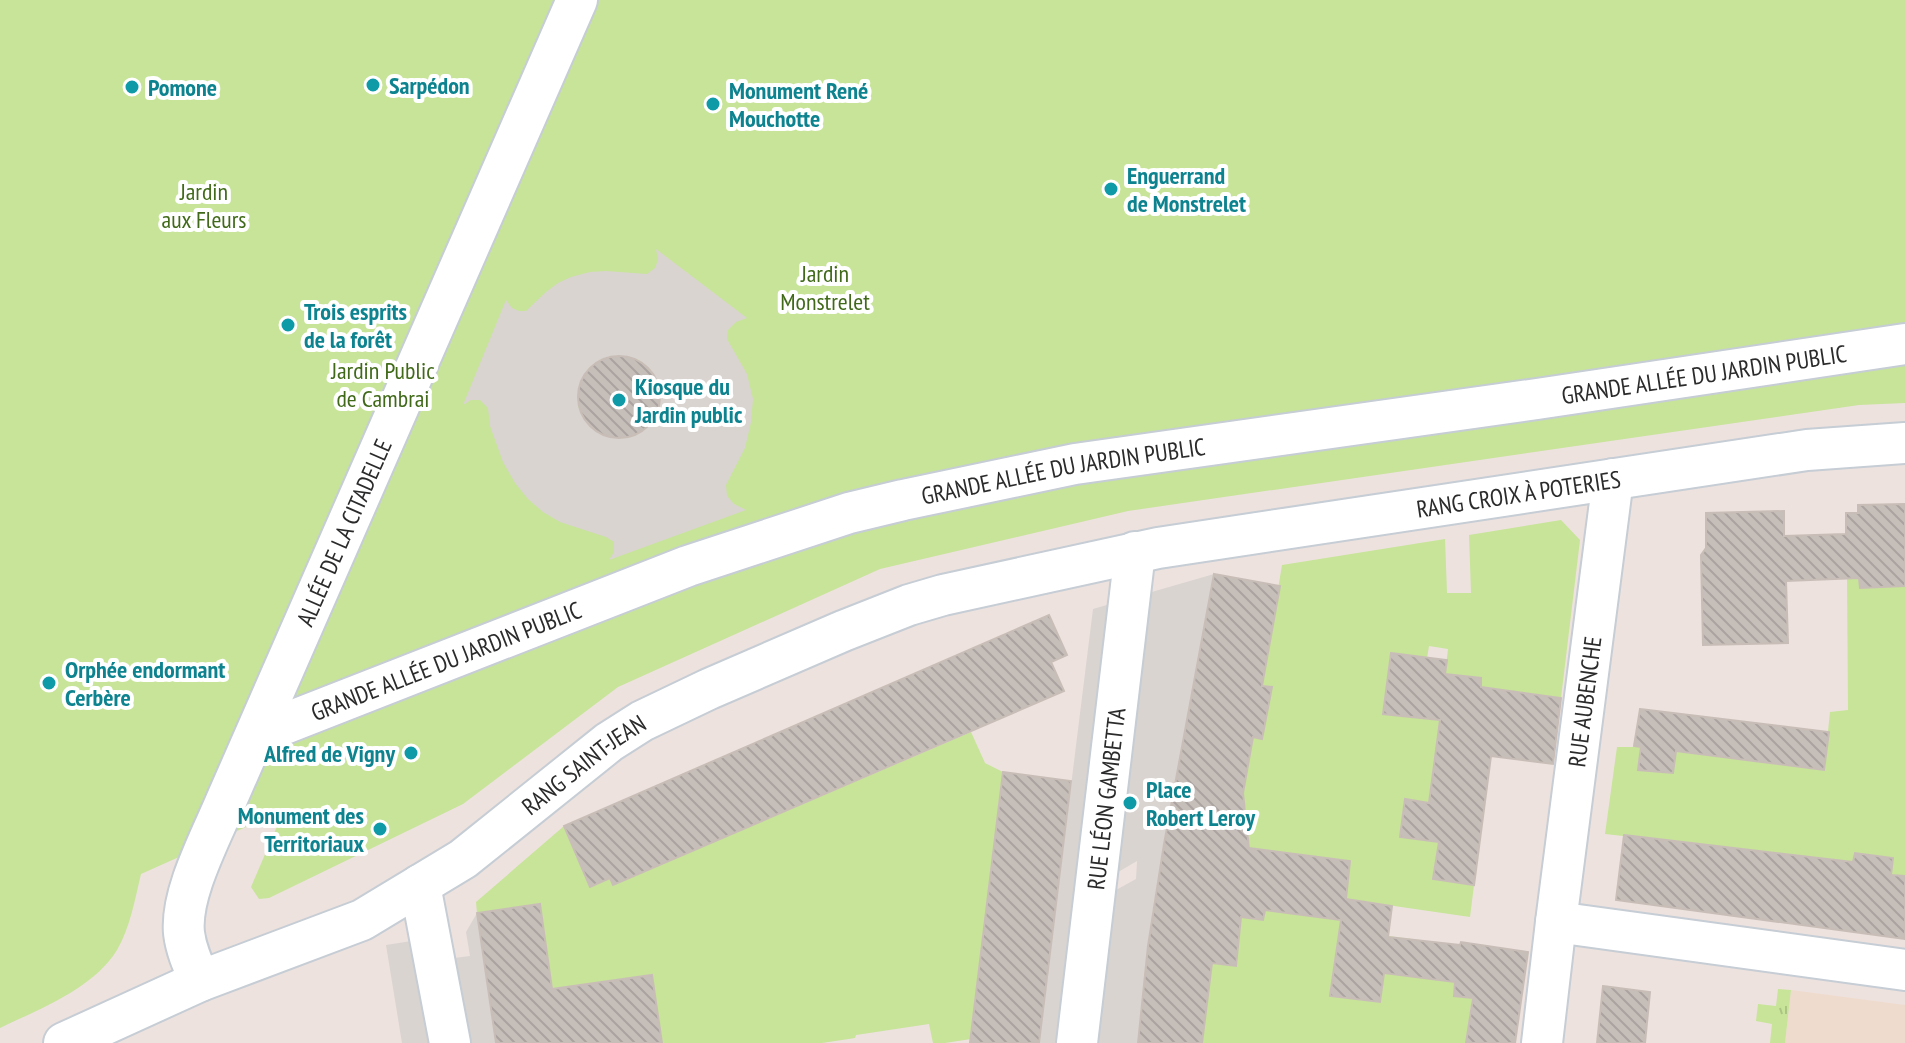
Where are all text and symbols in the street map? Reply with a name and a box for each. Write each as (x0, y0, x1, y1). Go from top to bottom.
place label: Sarpédon (389, 70, 470, 101)
place label: Pomone (148, 72, 217, 103)
place label: Monument René Mouchotte (729, 75, 868, 134)
marker: Sarpédon (364, 76, 382, 94)
marker: Pomone (123, 78, 141, 96)
marker: Monument René Mouchotte (704, 95, 722, 113)
place label: Enguerrand de Monstrelet (1127, 160, 1246, 219)
park label: Jardin aux Fleurs (162, 176, 246, 235)
marker: Enguerrand de Monstrelet (1102, 180, 1120, 198)
park label: Jardin Monstrelet (780, 258, 870, 317)
place label: Trois esprits de la forêt (304, 296, 407, 355)
marker: Trois esprits de la forêt (279, 316, 297, 334)
street label: GRANDE ALLÉE DU JARDIN PUBLIC (1559, 337, 1849, 411)
park label: Jardin Public de Cambrai (330, 355, 435, 414)
place label: Kiosque du Jardin public (634, 371, 743, 430)
marker: Kiosque du Jardin public (610, 391, 628, 409)
street label: GRANDE ALLÉE DU JARDIN PUBLIC (919, 430, 1207, 511)
street label: ALLÉE DE LA CITADELLE (289, 434, 398, 631)
street label: RANG CROIX À POTERIES (1414, 463, 1623, 524)
street label: GRANDE ALLÉE DU JARDIN PUBLIC (306, 594, 586, 728)
street label: RUE AUBENCHE (1561, 634, 1608, 769)
place label: Orphée endormant Cerbère (65, 654, 225, 713)
marker: Orphée endormant Cerbère (40, 674, 58, 692)
street label: RUE LÉON GAMBETTA (1080, 705, 1132, 891)
street label: RANG SAINT-JEAN (515, 707, 651, 821)
place label: Alfred de Vigny (263, 738, 395, 769)
marker: Alfred de Vigny (402, 744, 420, 762)
place label: Place Robert Leroy (1146, 774, 1256, 833)
marker: Place Robert Leroy (1121, 794, 1139, 812)
place label: Monument des Territoriaux (238, 800, 364, 859)
marker: Monument des Territoriaux (371, 820, 389, 838)

